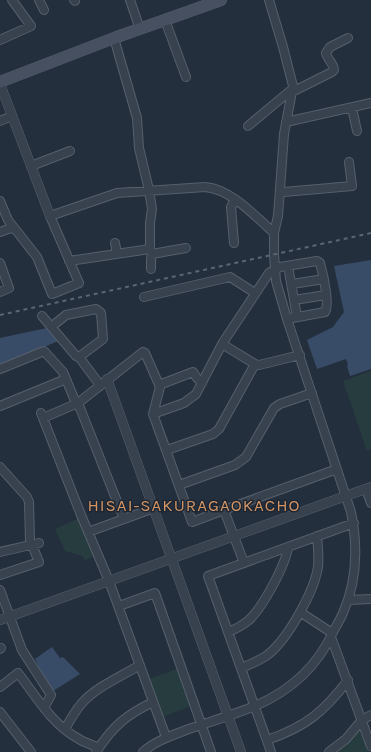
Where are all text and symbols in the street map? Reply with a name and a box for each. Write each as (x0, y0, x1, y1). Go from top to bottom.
district label: HISAI-SAKURAGAOKACHO (87, 495, 301, 515)

